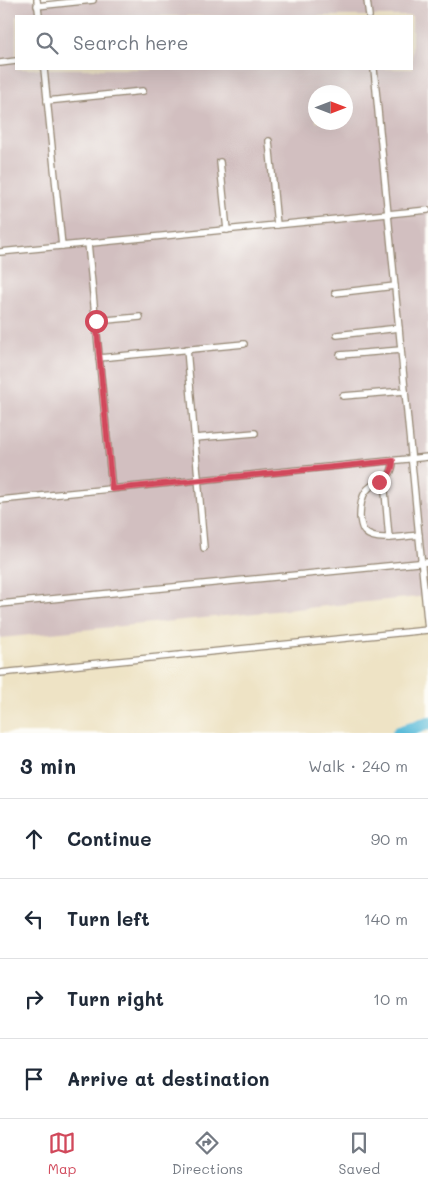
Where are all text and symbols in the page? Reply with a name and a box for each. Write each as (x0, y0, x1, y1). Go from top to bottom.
search box (15, 15, 413, 70)
icon: search (33, 29, 61, 57)
text: Search here (73, 30, 189, 55)
north arrow (308, 85, 353, 130)
route start (85, 310, 108, 333)
route end (368, 471, 391, 494)
text: 3 min (20, 752, 76, 779)
text: Walk · 240 m (308, 755, 408, 776)
icon: ahead (20, 825, 48, 853)
text: Continue (67, 826, 152, 851)
text: 90 m (371, 828, 408, 849)
icon: left (20, 905, 48, 933)
text: Turn left (67, 906, 150, 931)
text: 140 m (364, 908, 408, 929)
icon: right (20, 985, 48, 1013)
text: Turn right (67, 986, 164, 1011)
text: 10 m (373, 988, 408, 1009)
icon: arrive (20, 1065, 48, 1093)
text: Arrive at destination (67, 1066, 270, 1091)
tab: Map (48, 1129, 76, 1178)
tab: Directions (172, 1129, 243, 1178)
tab: Saved (339, 1129, 380, 1178)

